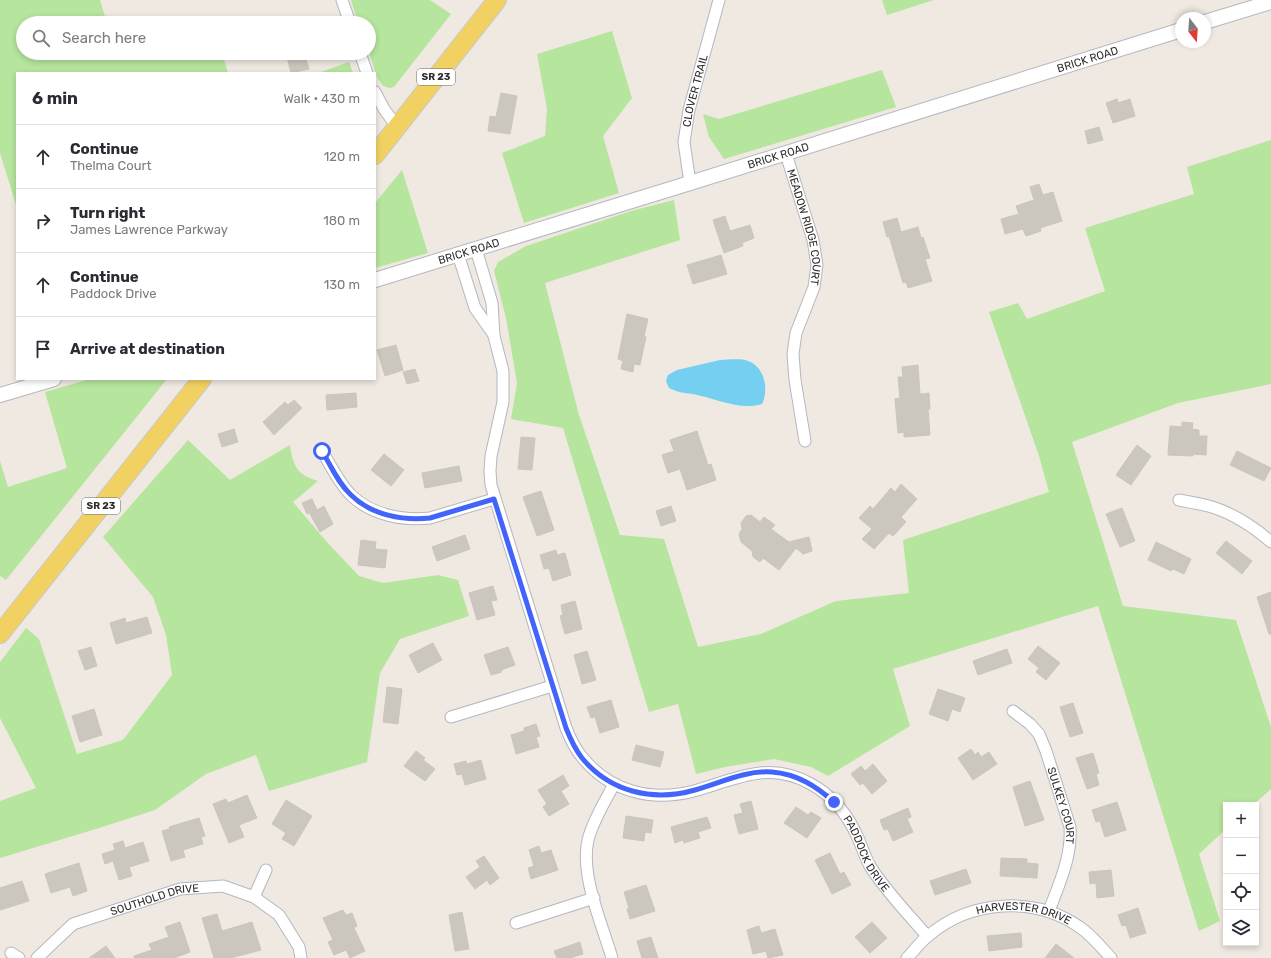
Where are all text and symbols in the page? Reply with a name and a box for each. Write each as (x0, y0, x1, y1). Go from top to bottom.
north arrow (1175, 12, 1211, 48)
search box (16, 16, 376, 60)
icon: search (30, 27, 52, 49)
text: Search here (62, 29, 146, 47)
street label: BRICK ROAD (1055, 43, 1120, 75)
street label: CLOVER TRAIL (680, 53, 710, 128)
road number: SR 23 (417, 69, 455, 85)
text: 6 min (32, 88, 78, 108)
text: Walk · 430 m (283, 91, 360, 106)
text: Continue (70, 140, 139, 158)
street label: BRICK ROAD (746, 140, 811, 171)
icon: ahead (32, 146, 54, 168)
text: 120 m (324, 149, 360, 164)
text: Thelma Court (70, 158, 152, 173)
street label: MEADOW RIDGE COURT (785, 167, 824, 287)
text: Turn right (70, 204, 145, 222)
icon: right (32, 210, 54, 232)
text: 180 m (323, 213, 360, 228)
text: James Lawrence Parkway (70, 222, 228, 237)
street label: BRICK ROAD (436, 236, 501, 267)
text: Continue (70, 268, 139, 286)
icon: ahead (32, 274, 54, 296)
text: 130 m (324, 277, 360, 292)
text: Paddock Drive (70, 286, 157, 301)
icon: arrive (32, 338, 54, 360)
text: Arrive at destination (70, 340, 225, 358)
route start (313, 442, 331, 460)
road number: SR 23 (82, 498, 120, 514)
street label: SULKEY COURT (1045, 765, 1077, 845)
route end (825, 793, 843, 811)
map controls (1223, 802, 1259, 946)
button: + (1223, 802, 1259, 838)
street label: PADDOCK DRIVE (841, 813, 893, 895)
button: − (1223, 838, 1259, 874)
button: locate (1223, 874, 1259, 910)
street label: SOUTHOLD DRIVE (109, 881, 200, 918)
street label: HARVESTER DRIVE (975, 899, 1074, 927)
button: layers (1223, 910, 1259, 946)

